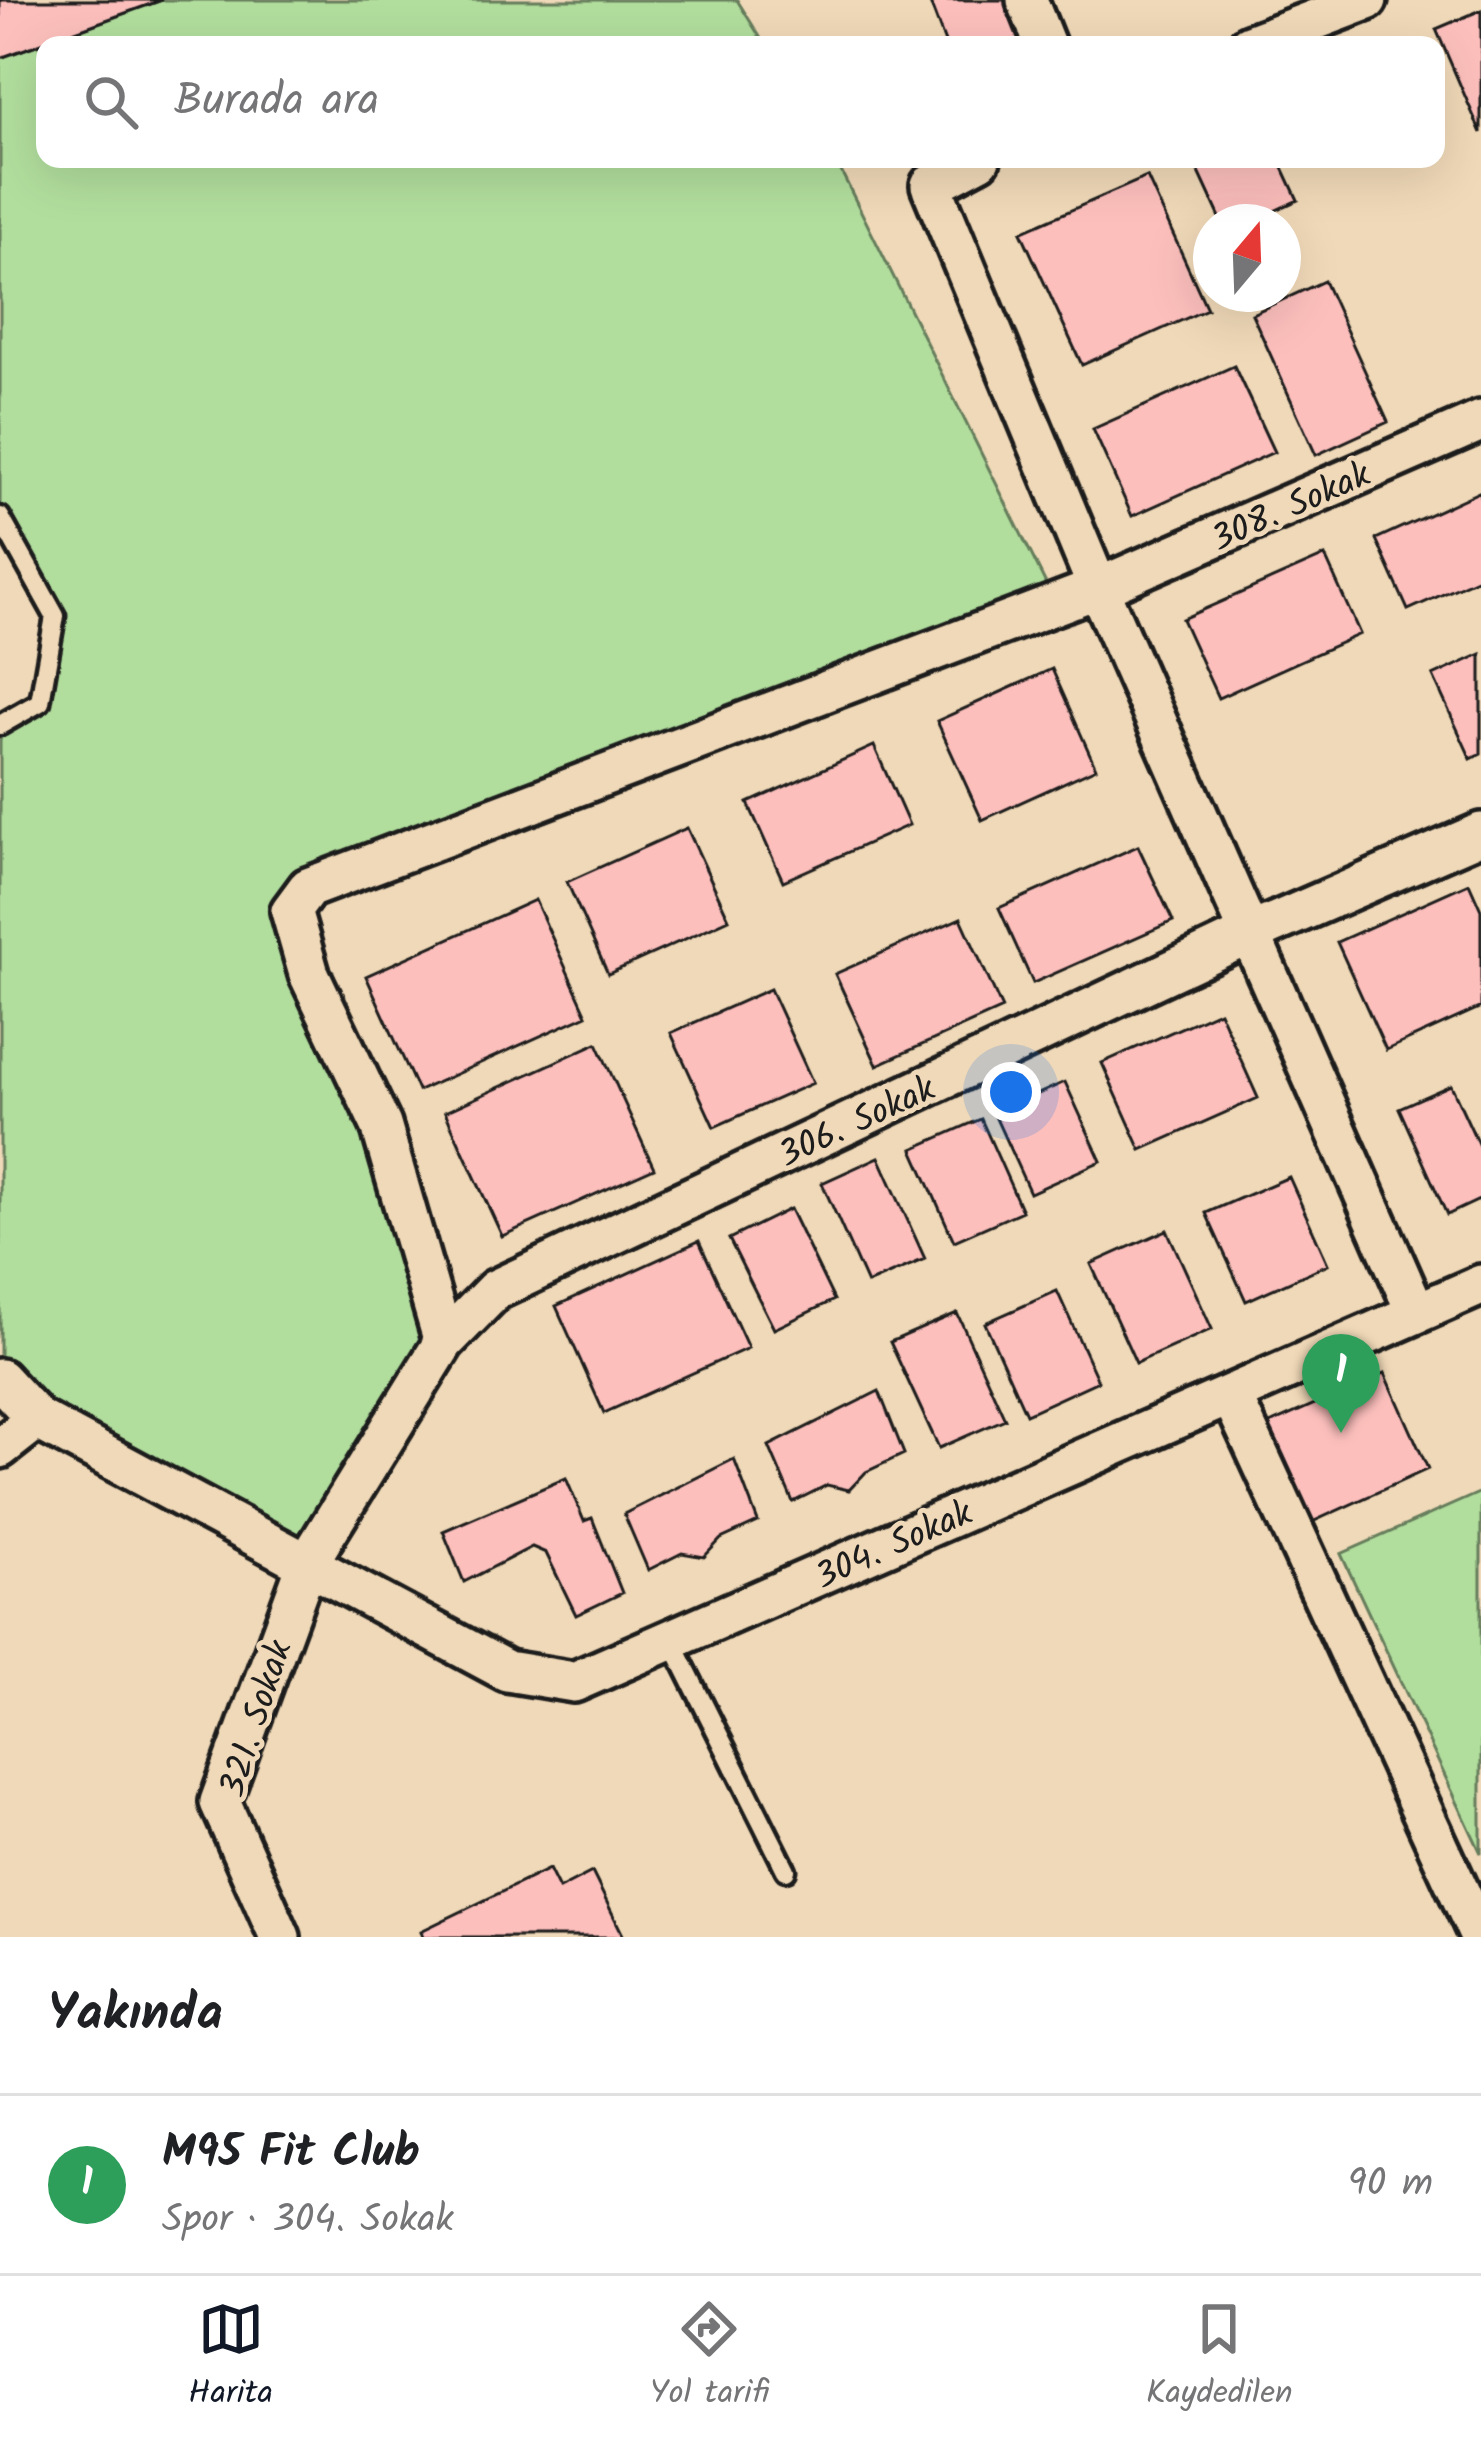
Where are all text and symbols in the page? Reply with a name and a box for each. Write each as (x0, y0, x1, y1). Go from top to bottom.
search box (36, 36, 1445, 168)
text: Burada ara (174, 66, 379, 138)
icon: search (78, 69, 144, 135)
north arrow (1193, 204, 1301, 312)
street label: 308. Sokak (1203, 447, 1381, 569)
street label: 306. Sokak (769, 1061, 946, 1184)
your location (981, 1062, 1041, 1122)
pin: 1 (1302, 1334, 1380, 1433)
street label: 304. Sokak (806, 1486, 984, 1606)
street label: 321. Sokak (205, 1632, 310, 1805)
text: Yakında (48, 1975, 223, 2056)
text: M95 Fit Club (162, 2118, 420, 2190)
text: 1 (81, 2154, 93, 2216)
text: 90 m (1348, 2154, 1433, 2216)
text: Spor · 304. Sokak (162, 2190, 454, 2252)
tab: Harita (188, 2296, 273, 2421)
tab: Yol tarifi (650, 2296, 769, 2421)
tab: Kaydedilen (1146, 2296, 1293, 2421)

